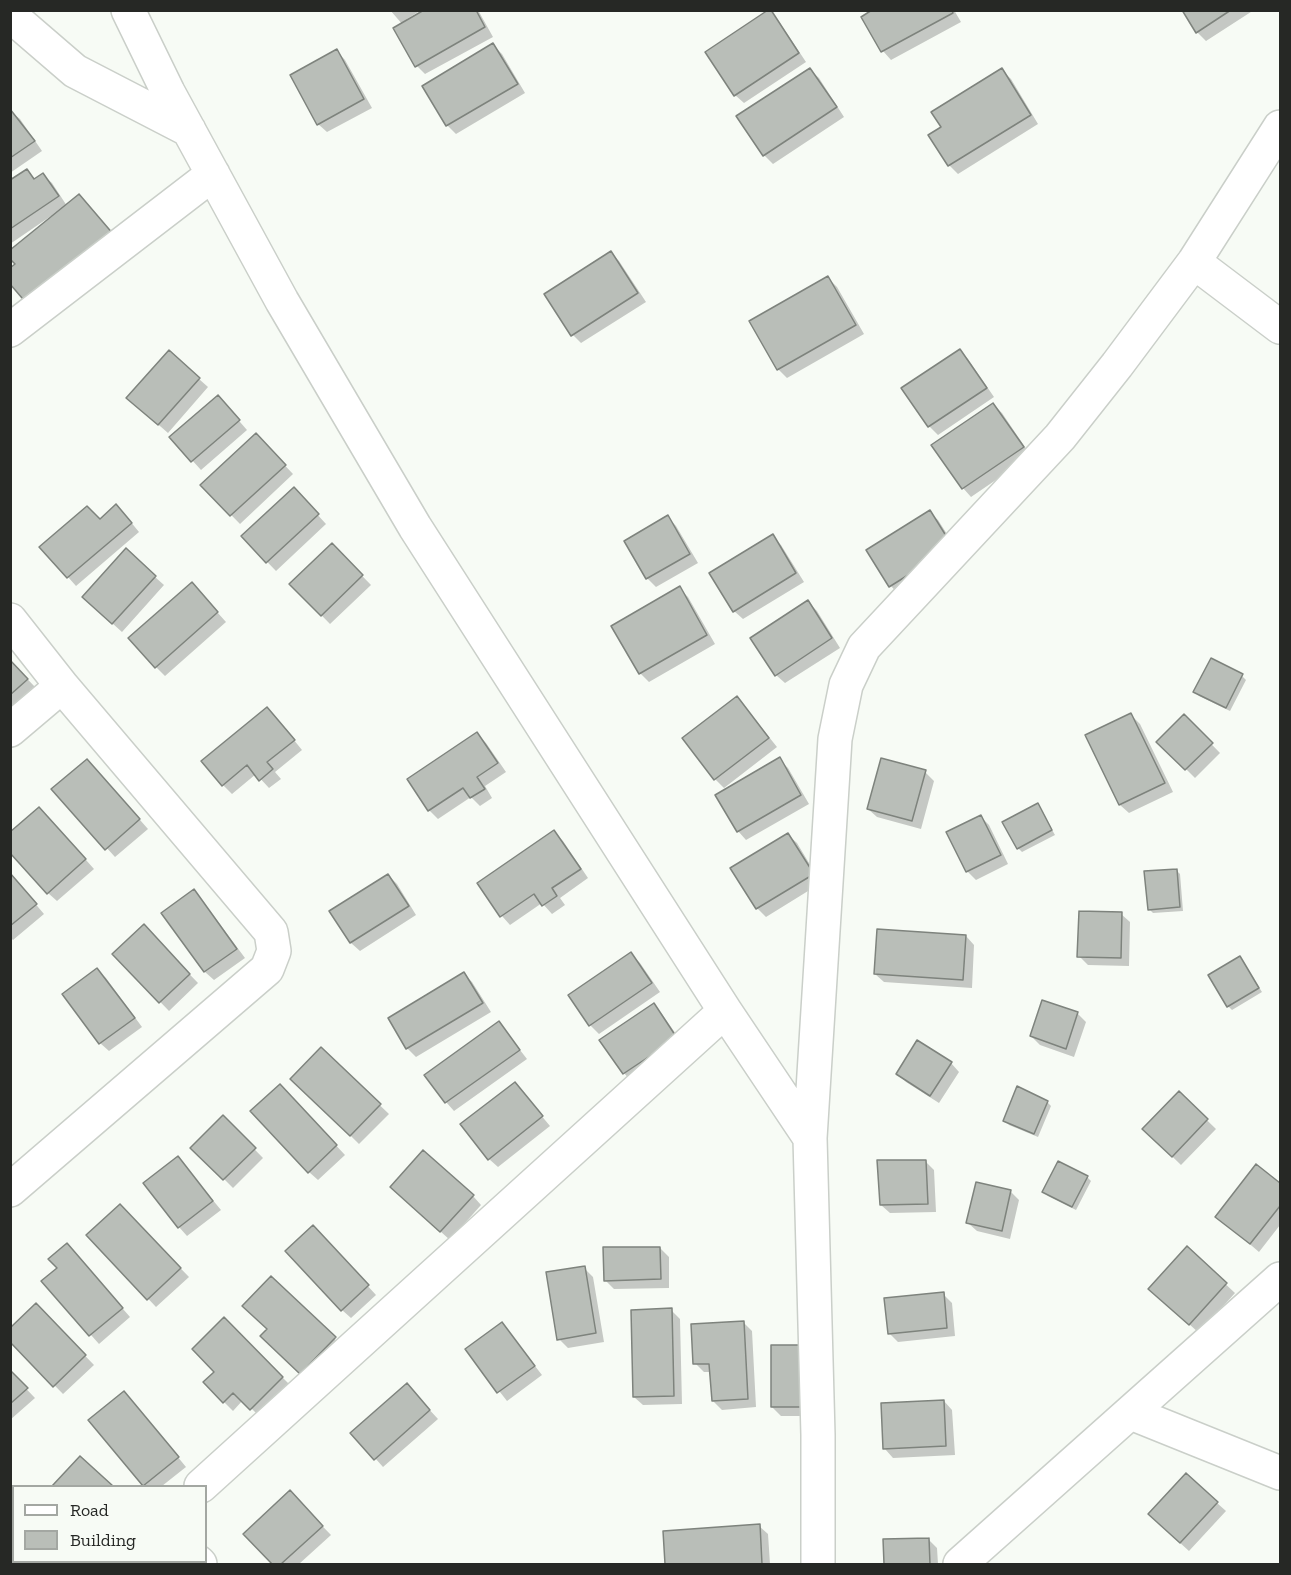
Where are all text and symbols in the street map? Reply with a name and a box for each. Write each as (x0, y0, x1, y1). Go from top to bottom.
legend (12, 1485, 207, 1563)
text: Road (70, 1499, 109, 1521)
text: Building (70, 1529, 136, 1551)

